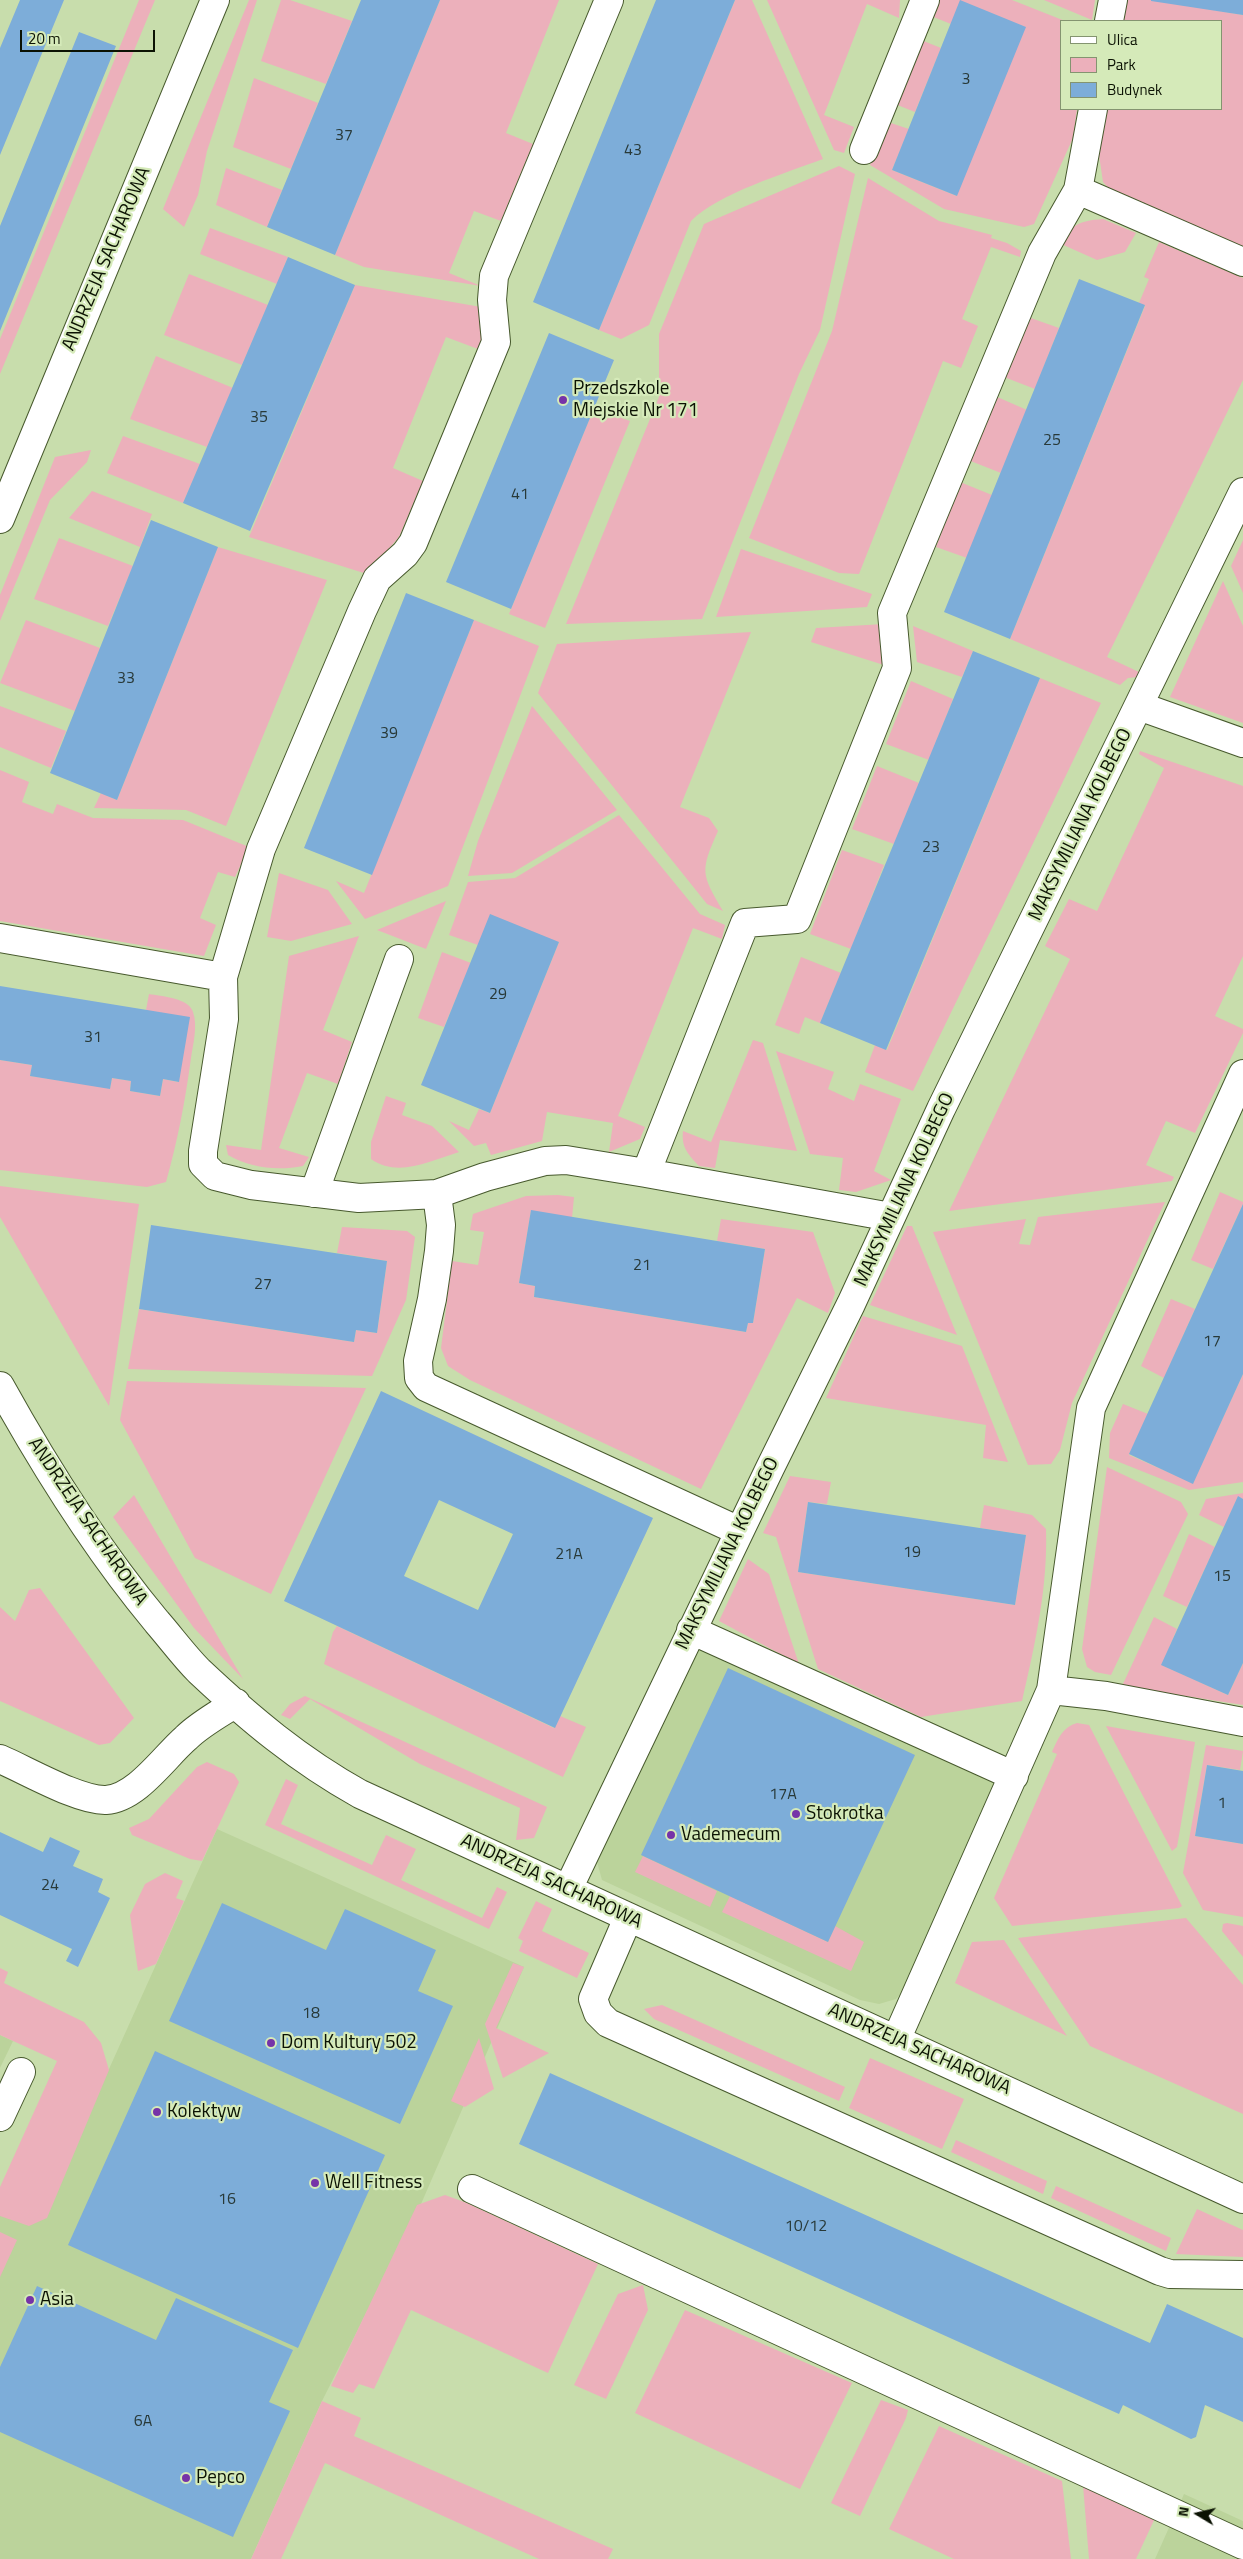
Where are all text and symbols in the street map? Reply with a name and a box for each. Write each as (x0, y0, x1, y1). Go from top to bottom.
scale bar (22, 20, 158, 52)
legend (1060, 20, 1223, 110)
text: 20 m (28, 27, 61, 50)
text: Ulica (1107, 28, 1137, 51)
text: Park (1107, 53, 1136, 76)
house number: 3 (962, 70, 970, 90)
text: Budynek (1107, 78, 1162, 101)
house number: 37 (335, 126, 353, 146)
house number: 43 (624, 141, 642, 161)
street label: ANDRZEJA SACHAROWA (58, 164, 156, 354)
place label: Przedszkole Miejskie Nr 171 (573, 378, 698, 422)
marker: Przedszkole Miejskie Nr 171 (557, 394, 569, 406)
house number: 35 (250, 408, 268, 428)
house number: 25 (1043, 431, 1061, 451)
house number: 41 (511, 485, 529, 505)
house number: 33 (117, 669, 135, 689)
house number: 39 (380, 724, 398, 744)
street label: MAKSYMILIANA KOLBEGO (1025, 725, 1137, 925)
house number: 23 (922, 838, 940, 858)
house number: 29 (489, 985, 507, 1005)
house number: 31 (84, 1028, 102, 1048)
street label: MAKSYMILIANA KOLBEGO (850, 1090, 960, 1290)
house number: 21 (633, 1256, 651, 1276)
house number: 27 (254, 1275, 272, 1295)
house number: 17 (1203, 1332, 1221, 1352)
street label: ANDRZEJA SACHAROWA (22, 1434, 152, 1610)
street label: MAKSYMILIANA KOLBEGO (672, 1454, 784, 1654)
house number: 19 (903, 1543, 921, 1563)
house number: 21A (555, 1545, 583, 1565)
house number: 15 (1213, 1567, 1231, 1587)
house number: 17A (769, 1785, 797, 1805)
house number: 1 (1218, 1794, 1226, 1814)
place label: Stokrotka (806, 1803, 884, 1825)
marker: Stokrotka (790, 1808, 802, 1820)
place label: Vademecum (681, 1824, 780, 1846)
marker: Vademecum (665, 1829, 677, 1841)
street label: ANDRZEJA SACHAROWA (457, 1830, 645, 1934)
house number: 24 (41, 1876, 59, 1896)
street label: ANDRZEJA SACHAROWA (824, 1999, 1014, 2101)
house number: 18 (302, 2004, 320, 2024)
place label: Dom Kultury 502 (281, 2032, 417, 2054)
marker: Dom Kultury 502 (265, 2037, 277, 2049)
place label: Kolektyw (167, 2101, 241, 2123)
marker: Kolektyw (151, 2106, 163, 2118)
place label: Well Fitness (325, 2172, 422, 2194)
marker: Well Fitness (309, 2177, 321, 2189)
house number: 16 (218, 2190, 236, 2210)
house number: 10/12 (785, 2217, 827, 2237)
place label: Asia (40, 2289, 74, 2311)
marker: Asia (24, 2294, 36, 2306)
house number: 6A (134, 2412, 152, 2432)
place label: Pepco (196, 2467, 245, 2489)
marker: Pepco (180, 2472, 192, 2484)
north arrow (1173, 2489, 1223, 2539)
text: N (1172, 2505, 1194, 2518)

